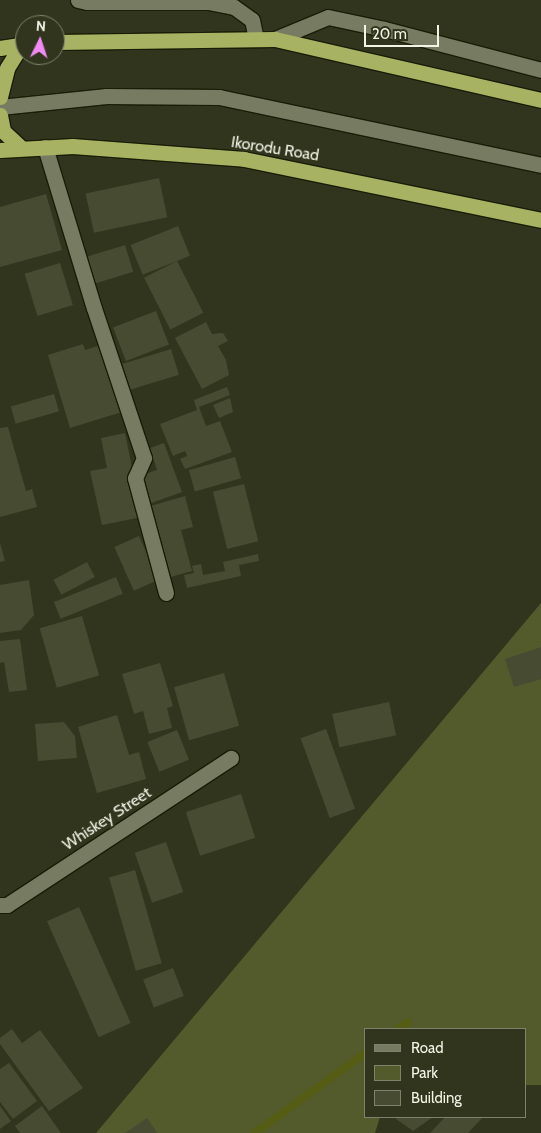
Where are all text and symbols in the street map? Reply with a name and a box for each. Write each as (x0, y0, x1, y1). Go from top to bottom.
north arrow (15, 15, 65, 65)
scale bar (366, 15, 441, 47)
text: N (35, 17, 47, 35)
text: 20 m (372, 25, 407, 43)
street label: Ikorodu Road (230, 133, 320, 165)
street label: Whiskey Street (59, 783, 155, 855)
legend (364, 1028, 526, 1118)
text: Road (411, 1039, 444, 1057)
text: Park (411, 1064, 438, 1082)
text: Building (411, 1089, 462, 1107)

